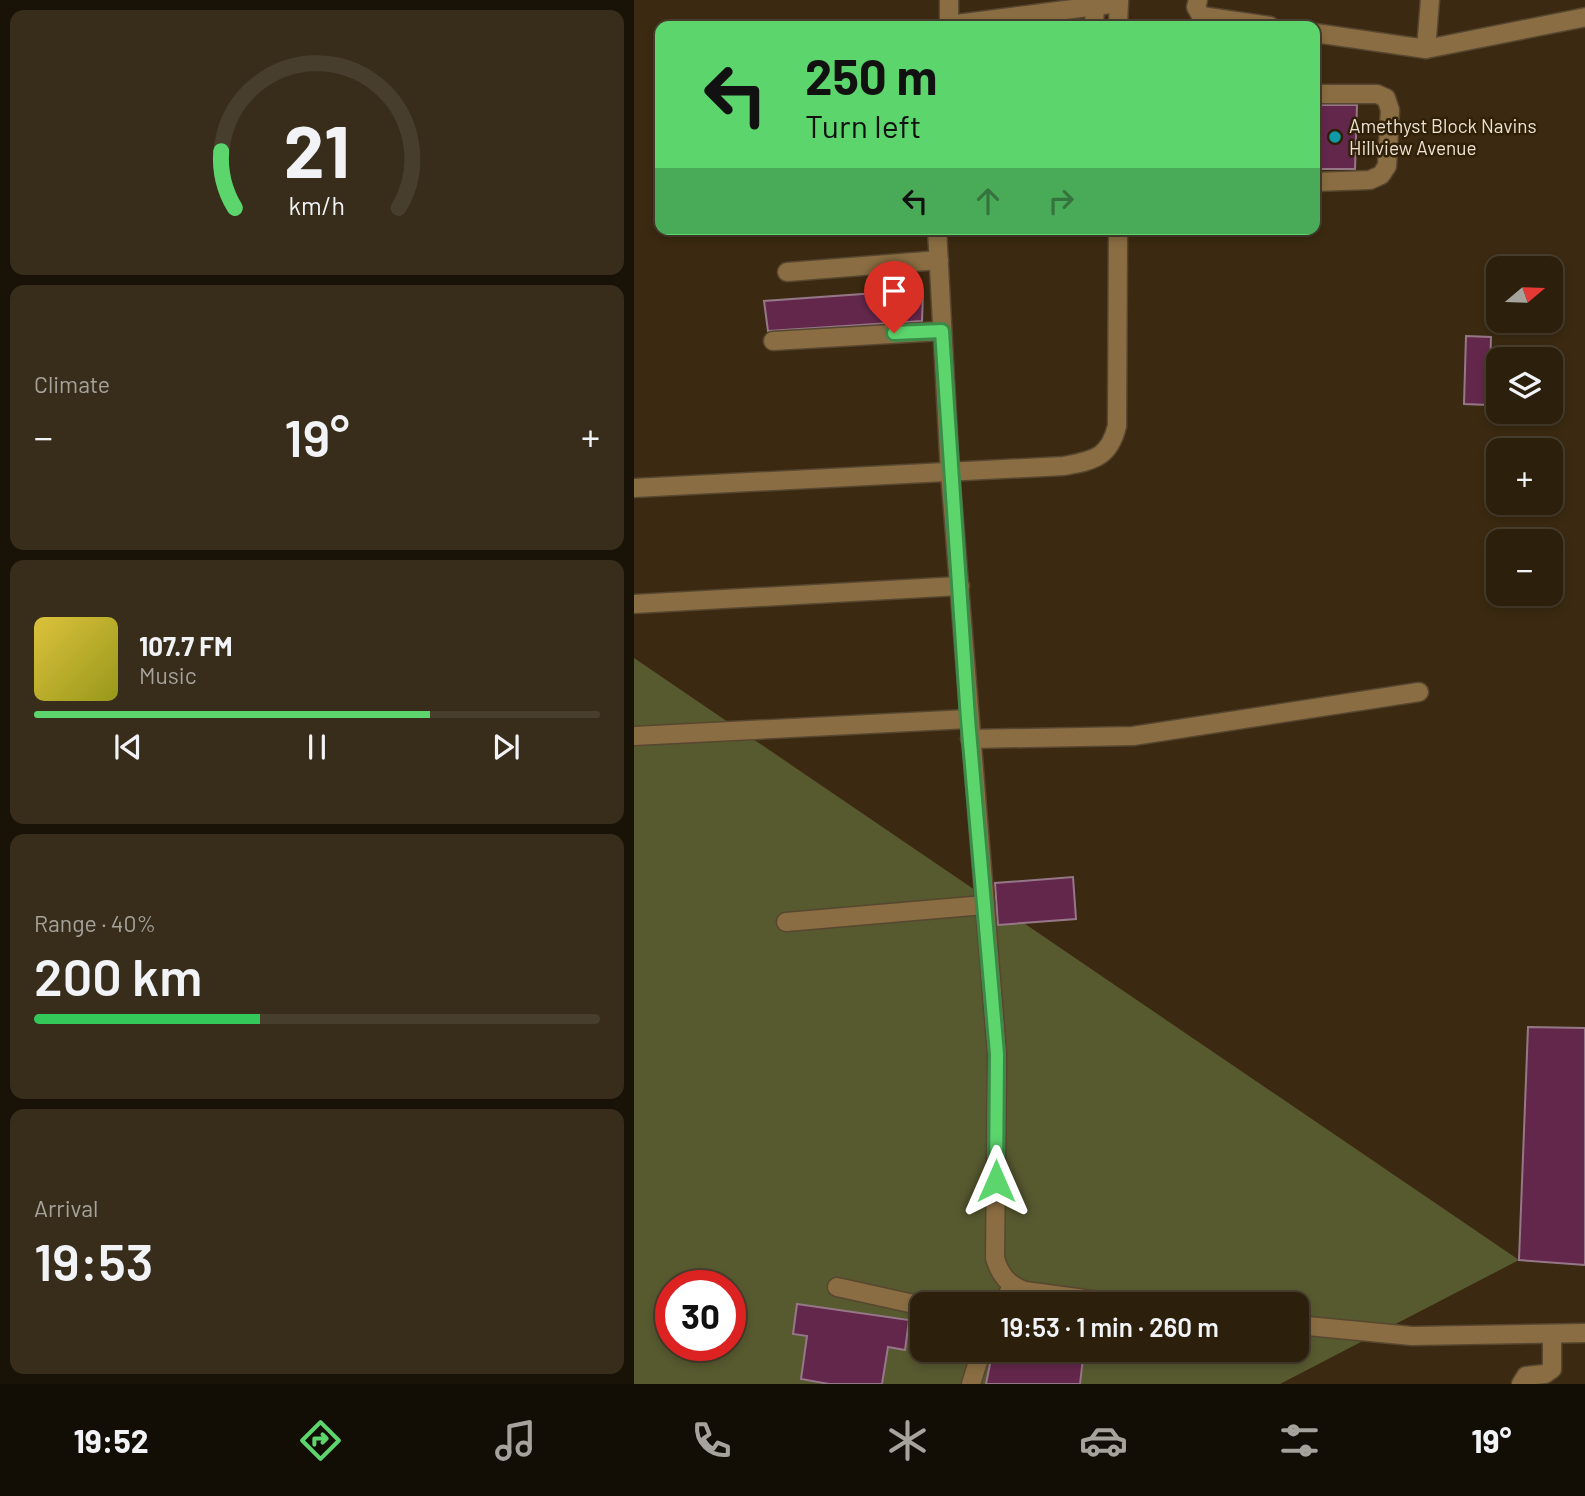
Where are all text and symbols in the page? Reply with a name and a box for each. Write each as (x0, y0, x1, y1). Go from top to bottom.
text: 250 m (805, 46, 938, 105)
icon: left (690, 49, 781, 140)
text: 21 (284, 106, 350, 194)
text: Turn left (805, 106, 922, 144)
place label: Amethyst Block Navins Hillview Avenue (1349, 114, 1537, 159)
marker: Amethyst Block Navins Hillview Avenue (1327, 129, 1343, 145)
icon: left (896, 182, 934, 220)
icon: ahead (969, 182, 1007, 220)
icon: right (1042, 182, 1080, 220)
text: km/h (289, 190, 345, 220)
north arrow (1486, 256, 1563, 332)
map controls (1486, 256, 1563, 606)
pin (864, 261, 924, 333)
icon: arrive (875, 272, 913, 310)
button: layers (1486, 347, 1563, 424)
text: Climate (34, 370, 110, 398)
text: 19° (284, 405, 350, 467)
text: − (34, 413, 53, 459)
text: + (581, 413, 600, 459)
button: + (1486, 438, 1563, 515)
button: − (1486, 529, 1563, 606)
text: 107.7 FM (139, 630, 232, 661)
text: Music (139, 661, 197, 689)
icon: previous (109, 728, 147, 766)
icon: pause (298, 728, 336, 766)
icon: next (487, 728, 525, 766)
text: Range · 40% (34, 909, 156, 937)
text: 200 km (34, 944, 202, 1006)
position arrow (959, 1144, 1033, 1218)
text: Arrival (34, 1194, 98, 1222)
text: 19:53 (34, 1229, 153, 1291)
speed limit sign: 30 (655, 1270, 746, 1361)
text: 19:53 · 1 min · 260 m (1000, 1311, 1219, 1342)
icon: directions (296, 1416, 345, 1465)
icon: music (491, 1416, 540, 1465)
icon: phone (687, 1416, 736, 1465)
icon: climate (883, 1416, 932, 1465)
icon: car (1079, 1416, 1128, 1465)
icon: filters (1275, 1416, 1324, 1465)
text: 19:52 (73, 1421, 149, 1459)
text: 19° (1471, 1421, 1512, 1459)

